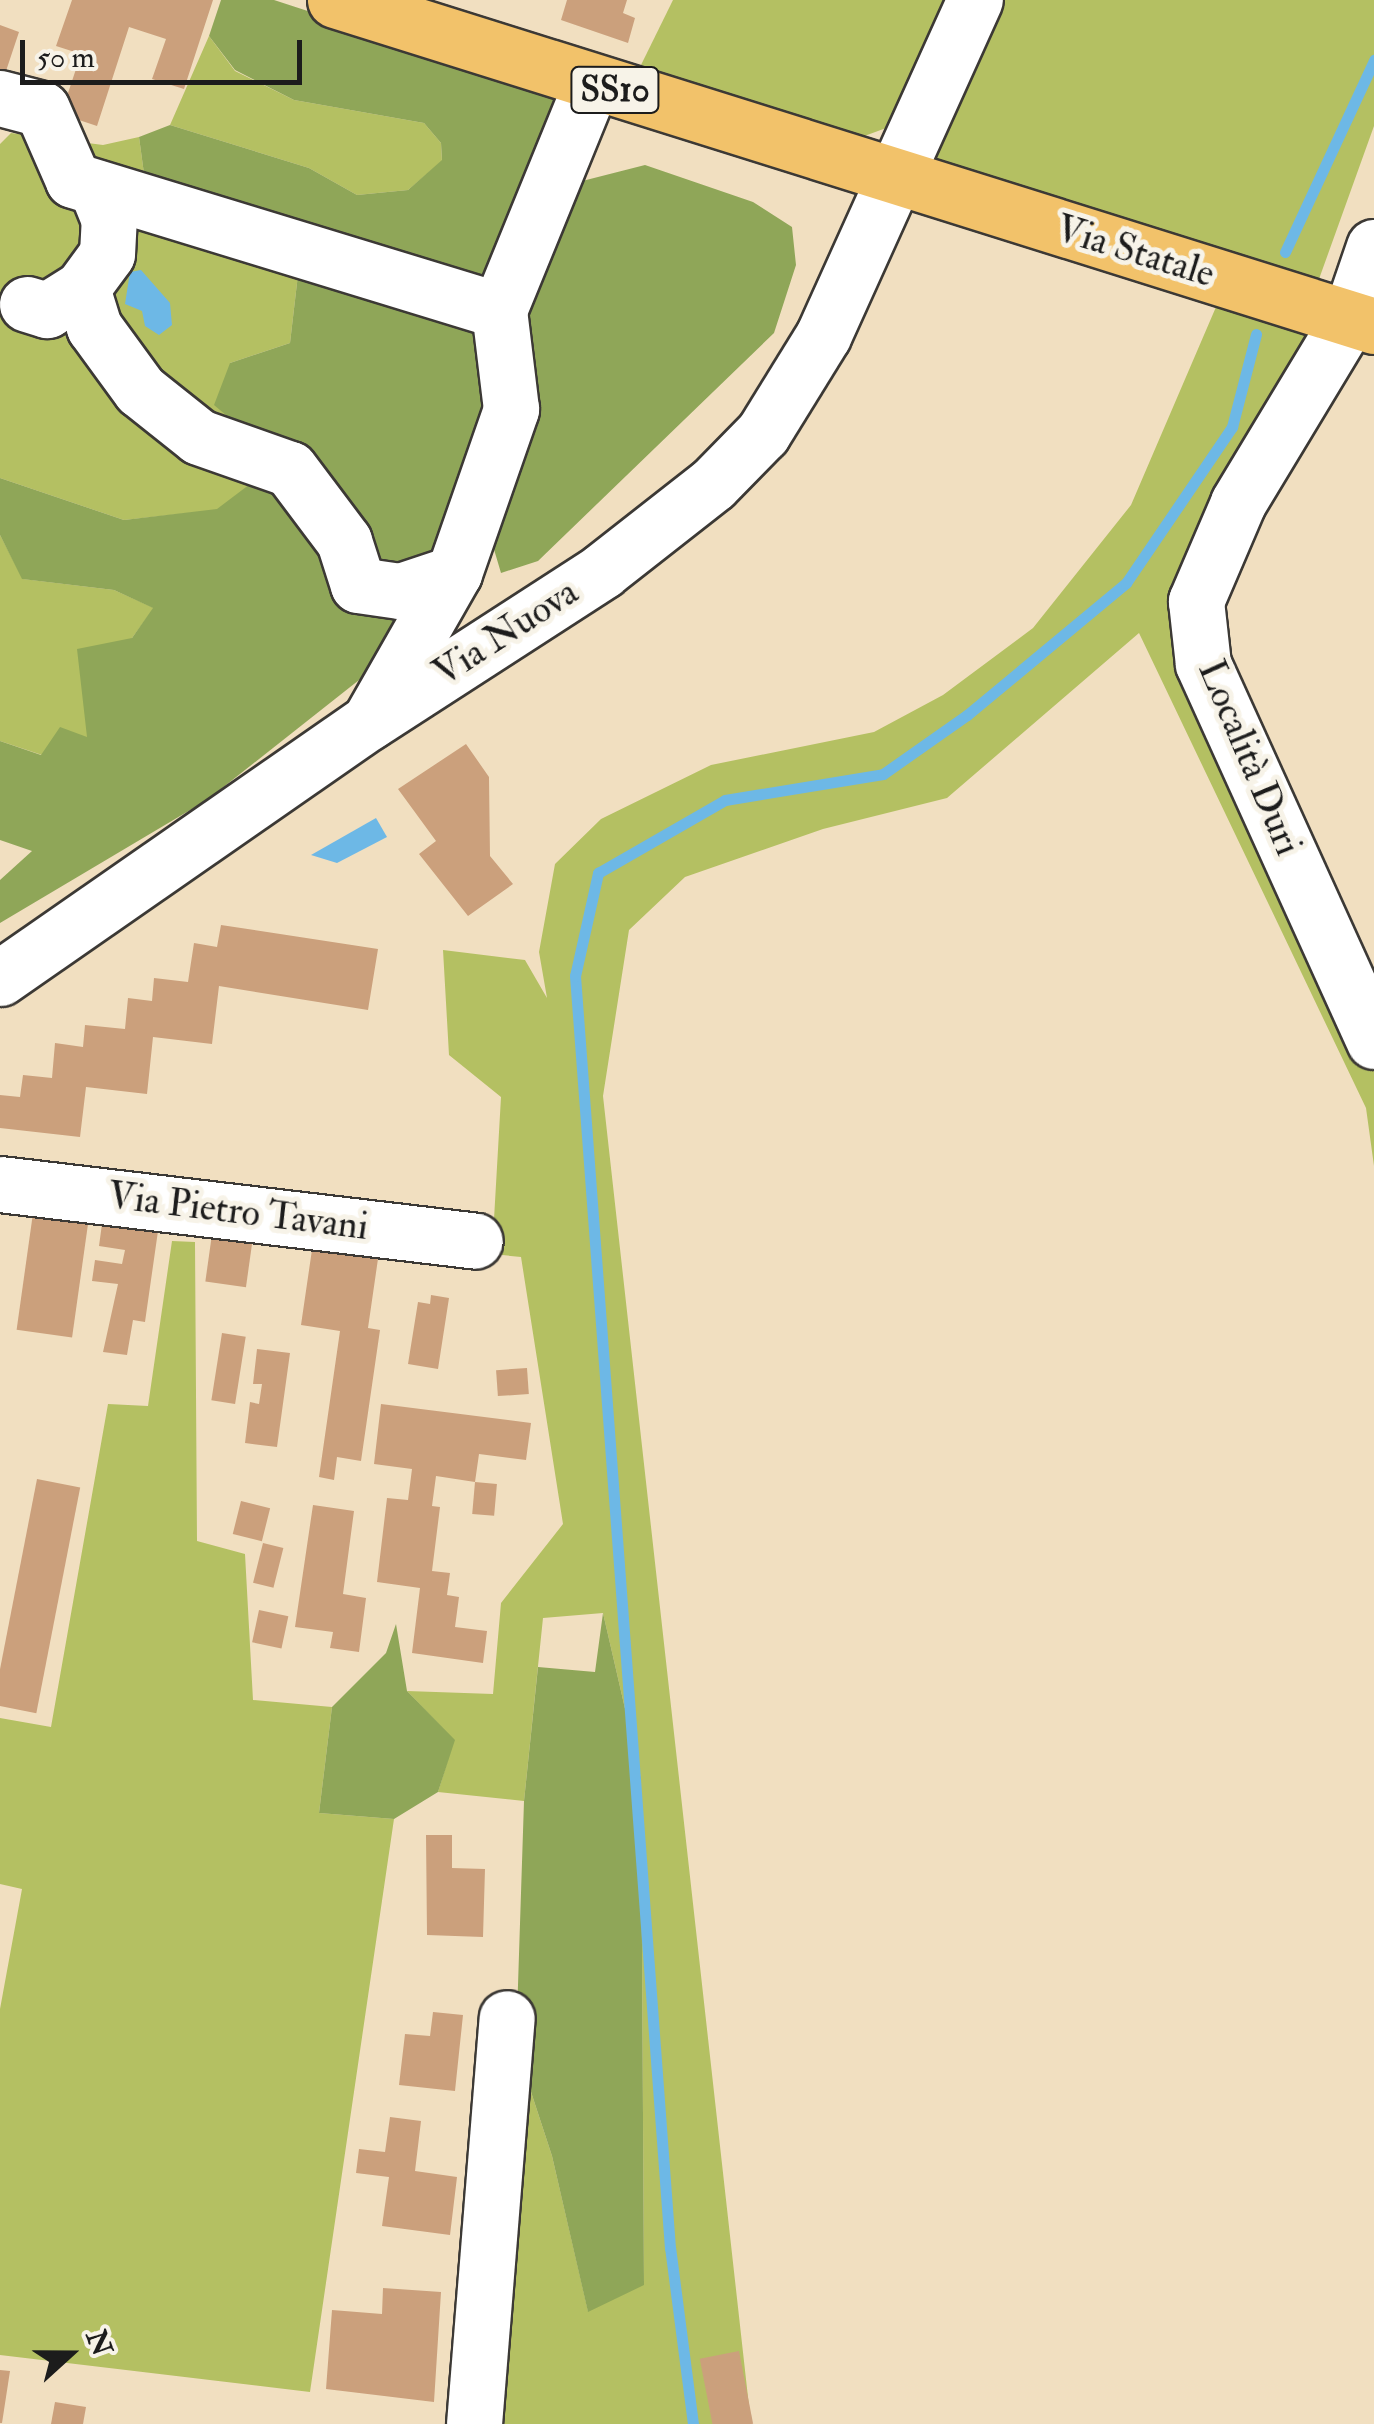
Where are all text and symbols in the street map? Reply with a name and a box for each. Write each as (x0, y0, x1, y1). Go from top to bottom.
scale bar (25, 20, 308, 82)
text: 50 m (37, 39, 95, 76)
road number: SS10 (570, 60, 660, 120)
street label: Via Statale (1050, 206, 1220, 298)
street label: Via Nuova (425, 569, 587, 697)
street label: Località Duri (1187, 654, 1311, 862)
street label: Via Pietro Tavani (105, 1173, 371, 1251)
north arrow (20, 2304, 120, 2404)
text: N (78, 2325, 119, 2361)

